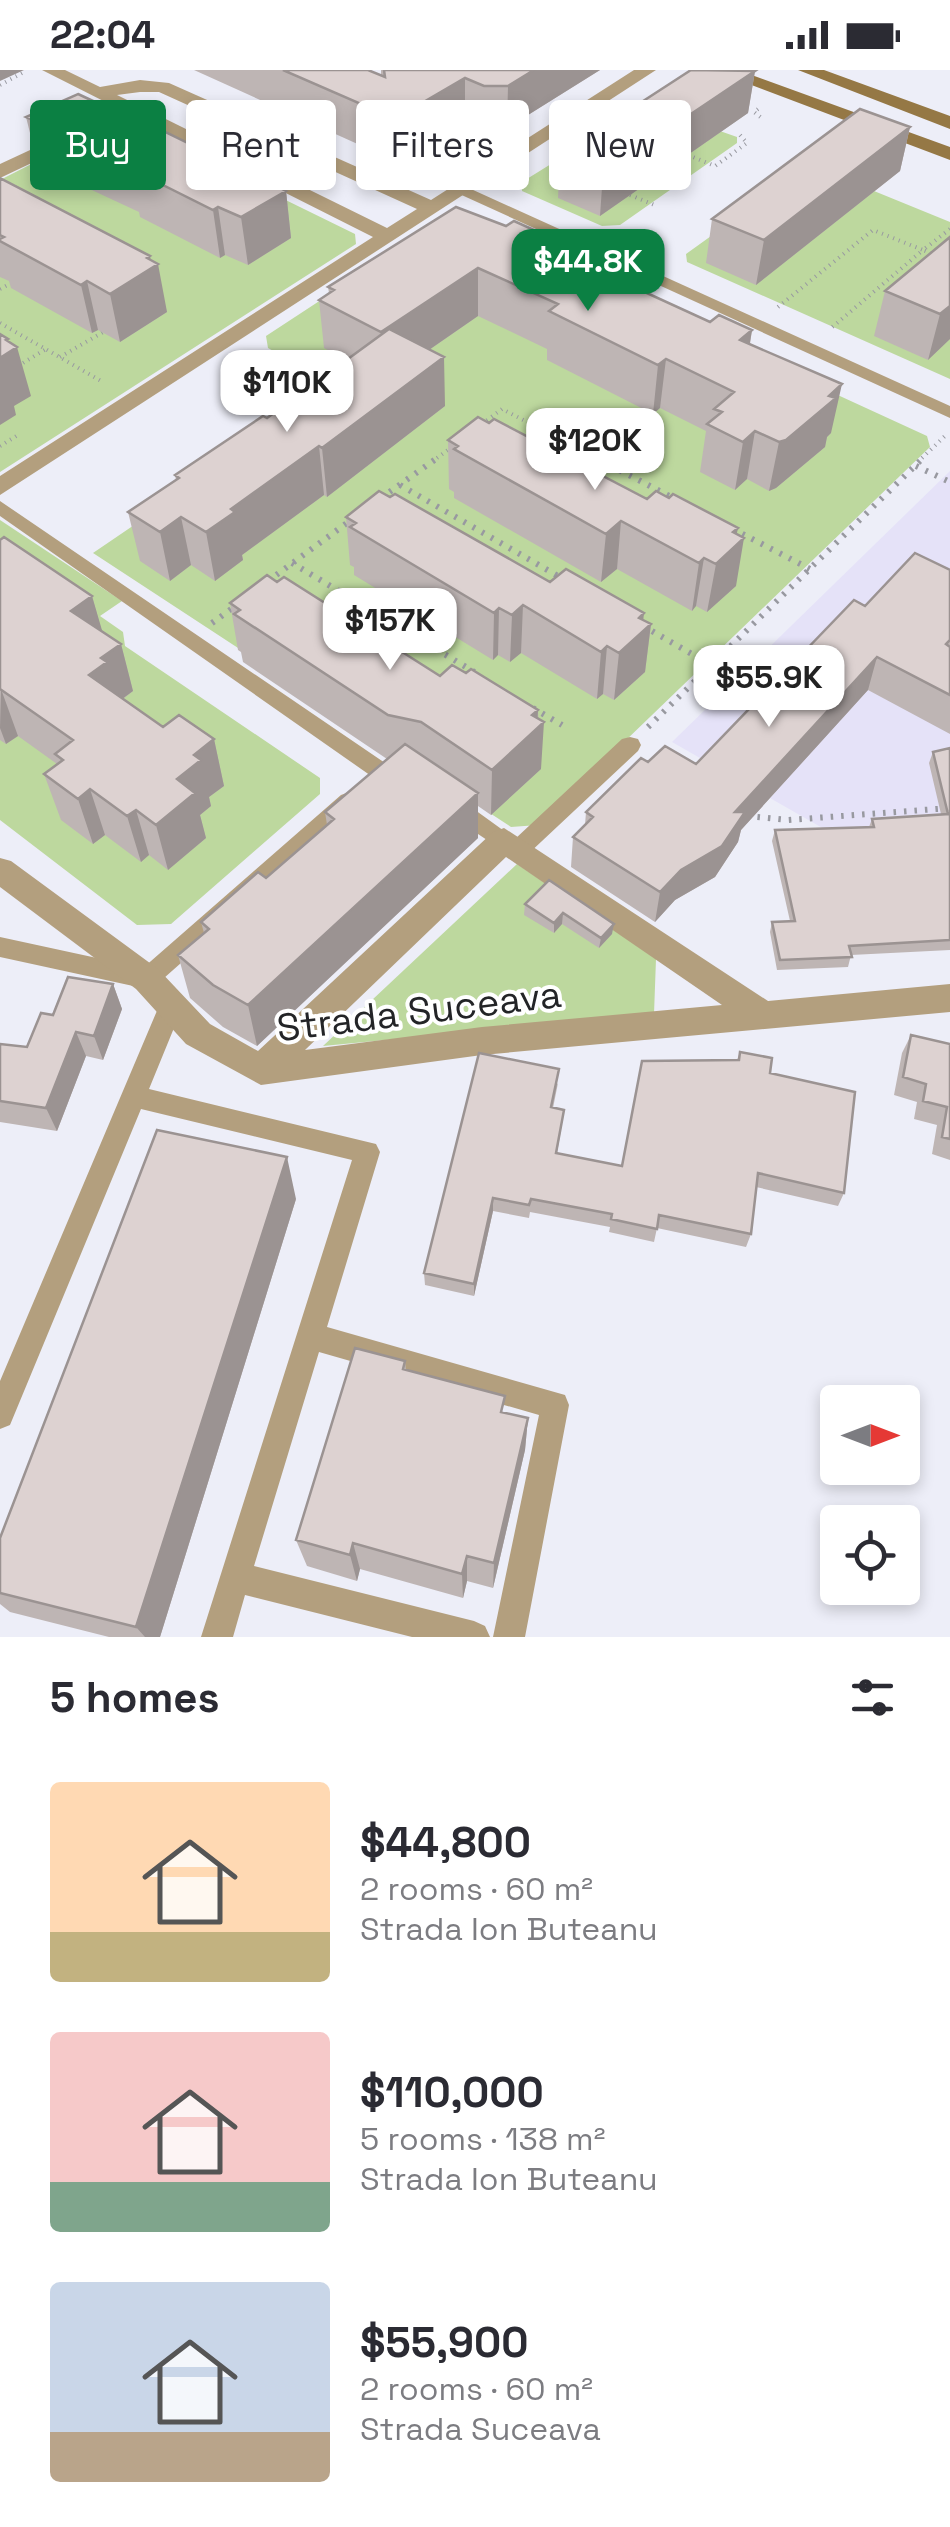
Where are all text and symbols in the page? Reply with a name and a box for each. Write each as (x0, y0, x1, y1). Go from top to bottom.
text: 22:04 (50, 11, 155, 59)
chip: Buy (30, 100, 166, 190)
chip: Rent (186, 100, 336, 190)
chip: Filters (356, 100, 529, 190)
chip: New (549, 100, 691, 190)
pin: $44.8K (507, 229, 669, 314)
text: $44.8K (534, 241, 642, 281)
pin: $110K (217, 350, 357, 435)
text: $110K (242, 362, 332, 402)
pin: $120K (525, 408, 665, 493)
text: $120K (548, 420, 642, 460)
pin: $157K (320, 588, 460, 673)
text: $157K (345, 600, 435, 640)
pin: $55.9K (688, 645, 850, 730)
text: $55.9K (715, 657, 823, 697)
street label: Strada Suceava (274, 970, 564, 1052)
north arrow (820, 1385, 920, 1485)
map controls (820, 1385, 920, 1605)
button: locate (820, 1505, 920, 1605)
icon: filters (845, 1670, 900, 1725)
text: 5 homes (50, 1671, 220, 1724)
text: $44,800 (360, 1816, 531, 1869)
icon: home (130, 1822, 250, 1942)
text: 2 rooms · 60 m² (360, 1869, 593, 1909)
text: Strada Ion Buteanu (360, 1909, 658, 1949)
text: $110,000 (360, 2066, 544, 2119)
icon: home (130, 2072, 250, 2192)
text: 5 rooms · 138 m² (360, 2119, 605, 2159)
text: Strada Ion Buteanu (360, 2159, 658, 2199)
text: $55,900 (360, 2316, 529, 2369)
icon: home (130, 2322, 250, 2442)
text: 2 rooms · 60 m² (360, 2369, 593, 2409)
text: Strada Suceava (360, 2409, 601, 2449)

